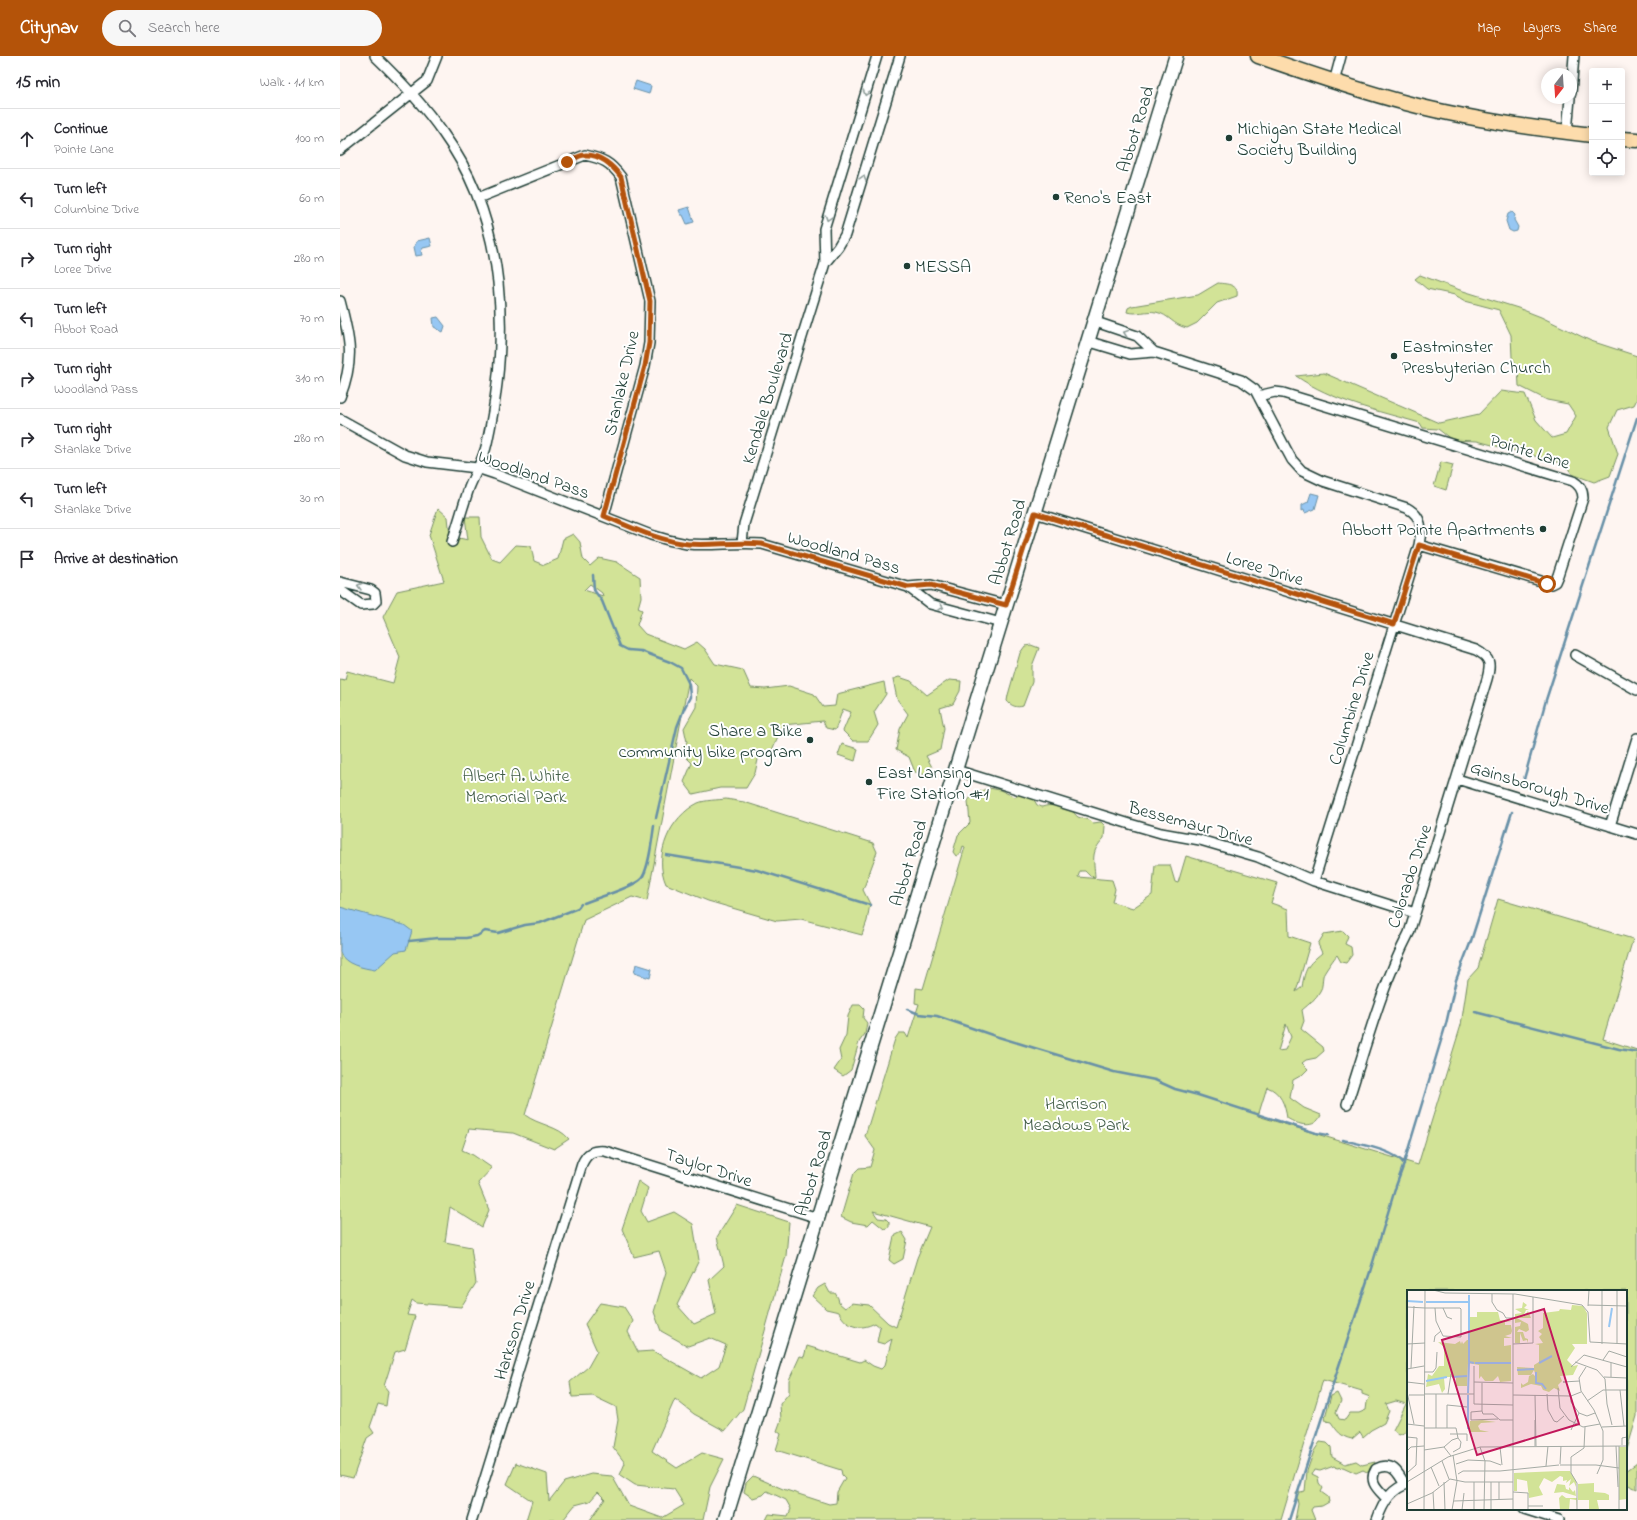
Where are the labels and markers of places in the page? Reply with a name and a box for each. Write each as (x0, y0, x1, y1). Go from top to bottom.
place label: Michigan State Medical Society Building (1237, 117, 1401, 165)
marker: Michigan State Medical Society Building (1224, 133, 1234, 143)
place label: Reno's East (1064, 186, 1152, 212)
marker: Reno's East (1051, 192, 1061, 202)
place label: MESSA (915, 255, 971, 281)
marker: MESSA (902, 261, 912, 271)
place label: Eastminster Presbyterian Church (1402, 335, 1550, 382)
marker: Eastminster Presbyterian Church (1389, 351, 1399, 361)
place label: Abbott Pointe Apartments (1342, 518, 1535, 544)
marker: Abbott Pointe Apartments (1538, 524, 1548, 534)
place label: Share a Bike community bike program (619, 719, 803, 767)
marker: Share a Bike community bike program (805, 735, 815, 745)
place label: East Lansing Fire Station #1 (876, 761, 989, 808)
marker: East Lansing Fire Station #1 (864, 777, 874, 787)

